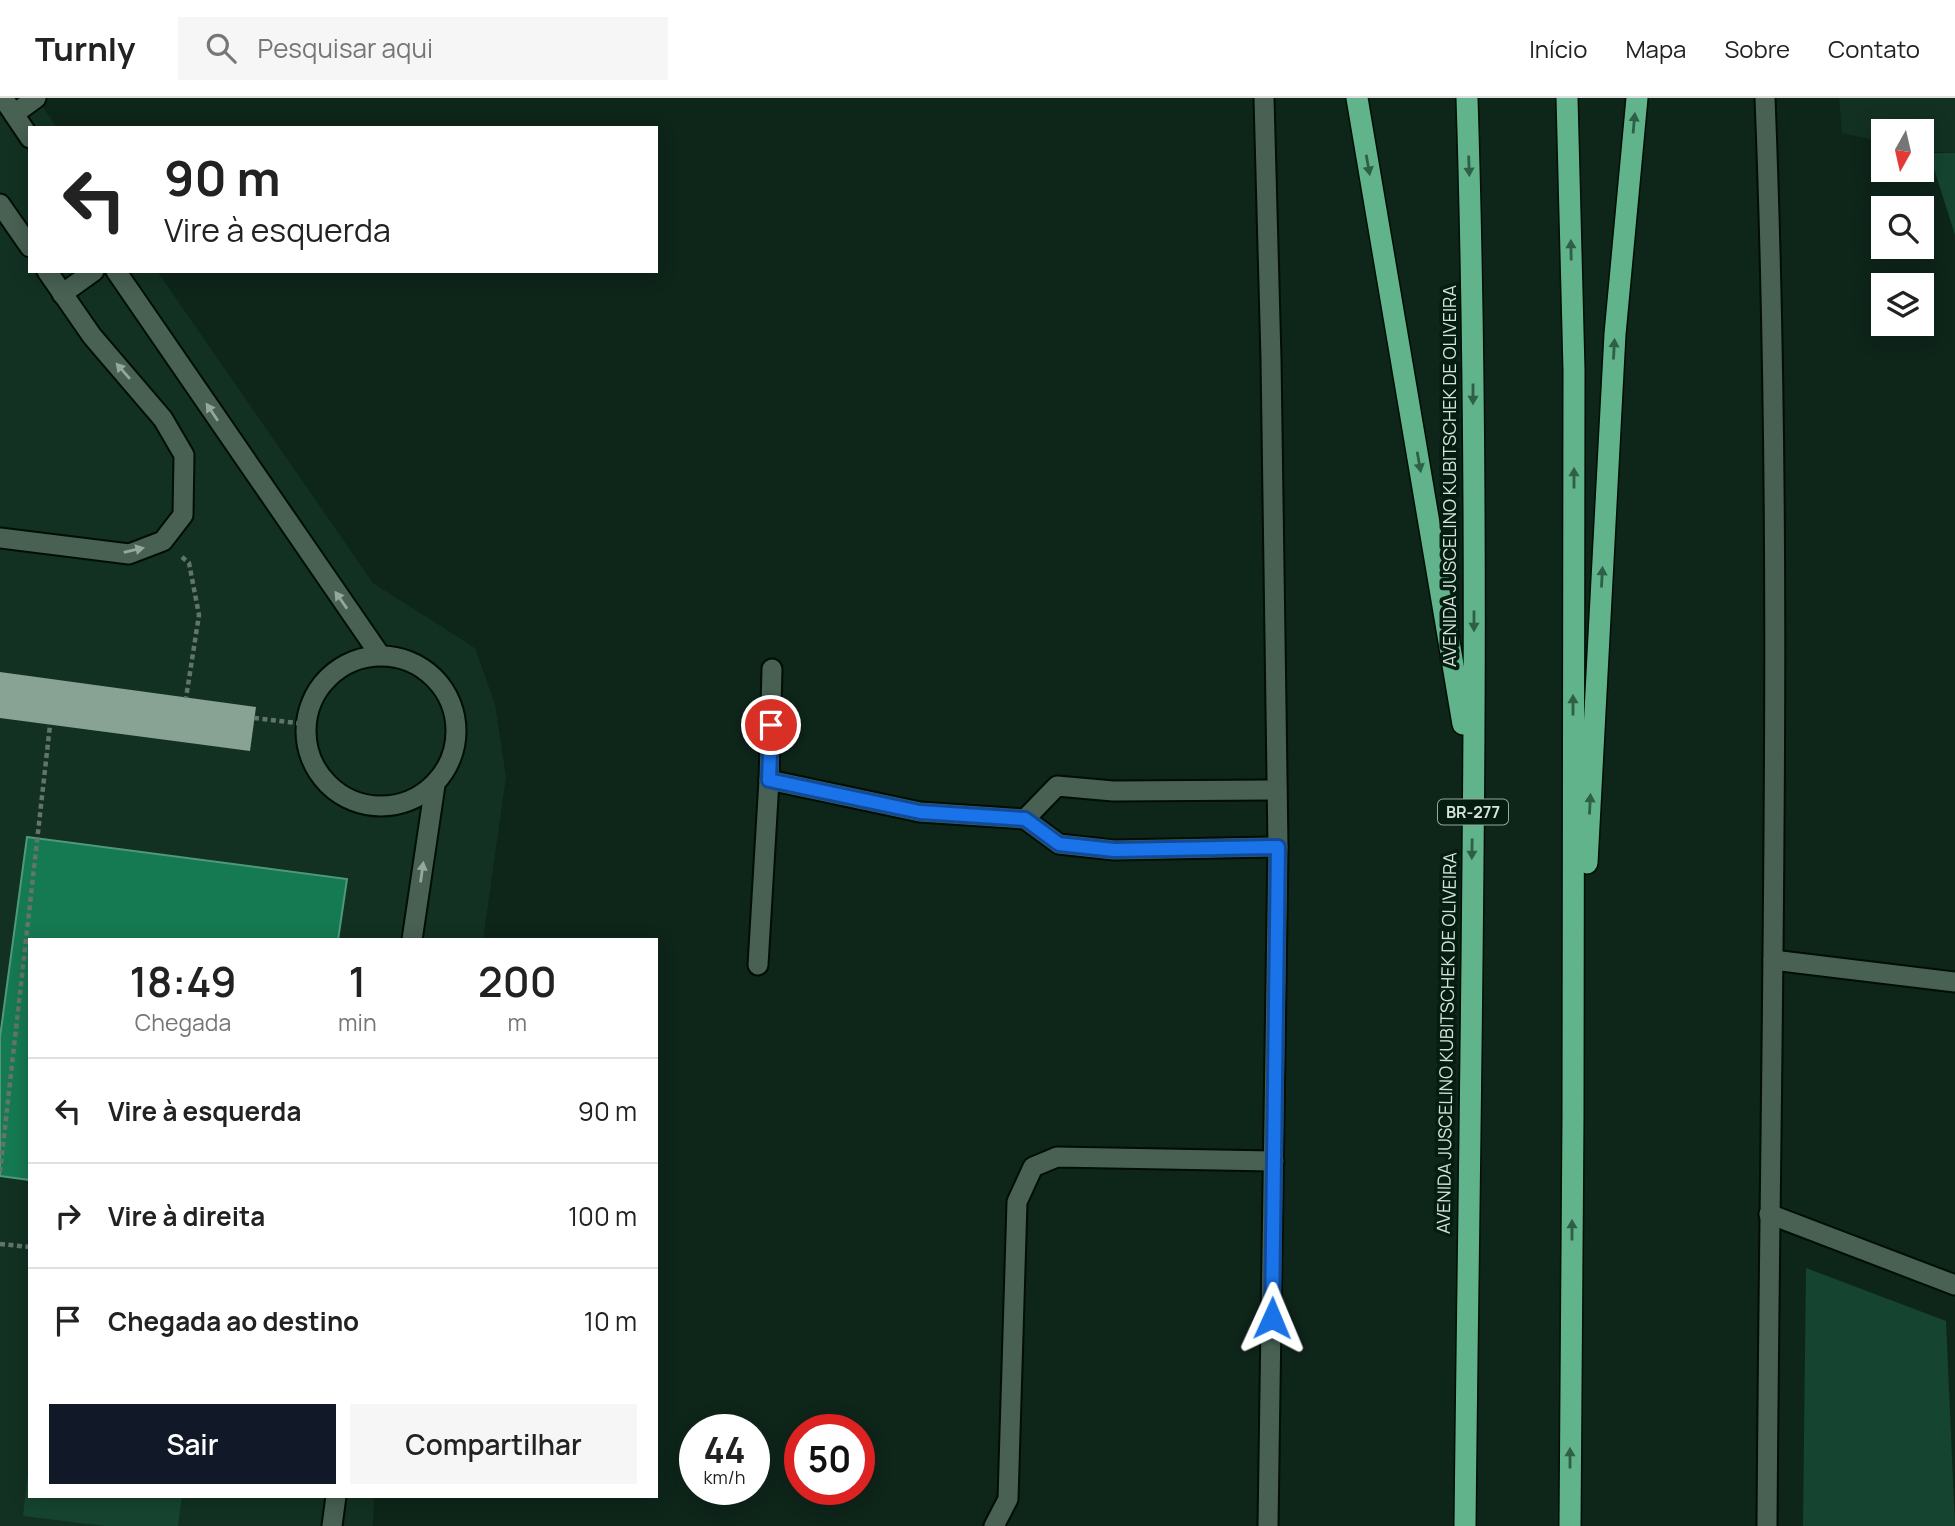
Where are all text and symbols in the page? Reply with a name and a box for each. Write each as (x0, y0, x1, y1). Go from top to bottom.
search box (178, 17, 668, 80)
text: Turnly (35, 26, 136, 71)
icon: search (202, 29, 240, 67)
text: Pesquisar aqui (258, 30, 433, 66)
text: Início (1529, 32, 1587, 65)
text: Mapa (1625, 32, 1686, 65)
text: Sobre (1724, 32, 1790, 65)
text: Contato (1828, 32, 1920, 65)
one-way arrow (1629, 112, 1640, 134)
north arrow (1871, 119, 1934, 182)
map controls (1871, 119, 1934, 336)
text: 90 m (164, 144, 281, 211)
icon: left (49, 154, 140, 245)
one-way arrow (1363, 154, 1374, 176)
one-way arrow (1463, 155, 1475, 177)
button: search (1871, 196, 1934, 259)
text: Vire à esquerda (164, 208, 391, 252)
one-way arrow (1565, 239, 1577, 261)
button: layers (1871, 273, 1934, 336)
street label: AVENIDA JUSCELINO KUBITSCHEK DE OLIVEIRA (1437, 285, 1461, 667)
one-way arrow (1608, 338, 1619, 360)
one-way arrow (116, 363, 131, 380)
one-way arrow (1467, 383, 1479, 405)
one-way arrow (205, 403, 219, 421)
one-way arrow (1414, 451, 1425, 473)
one-way arrow (1568, 466, 1580, 488)
one-way arrow (123, 544, 145, 555)
one-way arrow (1597, 565, 1608, 587)
one-way arrow (334, 591, 348, 609)
one-way arrow (1468, 610, 1479, 632)
one-way arrow (1567, 694, 1579, 716)
pin (741, 695, 801, 755)
icon: arrive (752, 706, 790, 744)
one-way arrow (1584, 792, 1595, 814)
road number: BR-277 (1438, 800, 1508, 824)
one-way arrow (1466, 838, 1478, 860)
street label: AVENIDA JUSCELINO KUBITSCHEK DE OLIVEIRA (1431, 851, 1461, 1234)
one-way arrow (417, 861, 428, 883)
text: 18:49 (129, 952, 237, 1010)
text: 1 (349, 952, 366, 1010)
text: 200 (478, 952, 557, 1010)
text: Chegada (135, 1006, 231, 1038)
text: min (338, 1006, 377, 1038)
text: m (508, 1006, 527, 1038)
icon: left (49, 1092, 87, 1130)
text: Vire à esquerda (108, 1093, 301, 1129)
text: 90 m (578, 1093, 637, 1129)
icon: right (49, 1197, 87, 1235)
text: Vire à direita (108, 1198, 265, 1234)
text: 100 m (568, 1198, 637, 1234)
one-way arrow (1566, 1219, 1578, 1241)
position arrow (1235, 1281, 1309, 1355)
icon: arrive (49, 1302, 87, 1340)
text: Chegada ao destino (108, 1303, 359, 1339)
text: 10 m (584, 1303, 637, 1339)
button: Sair (49, 1404, 336, 1484)
button: Compartilhar (350, 1404, 637, 1484)
speed limit sign: 50 (784, 1414, 875, 1505)
text: 44 (703, 1426, 746, 1474)
one-way arrow (1564, 1447, 1576, 1469)
text: km/h (704, 1465, 745, 1489)

